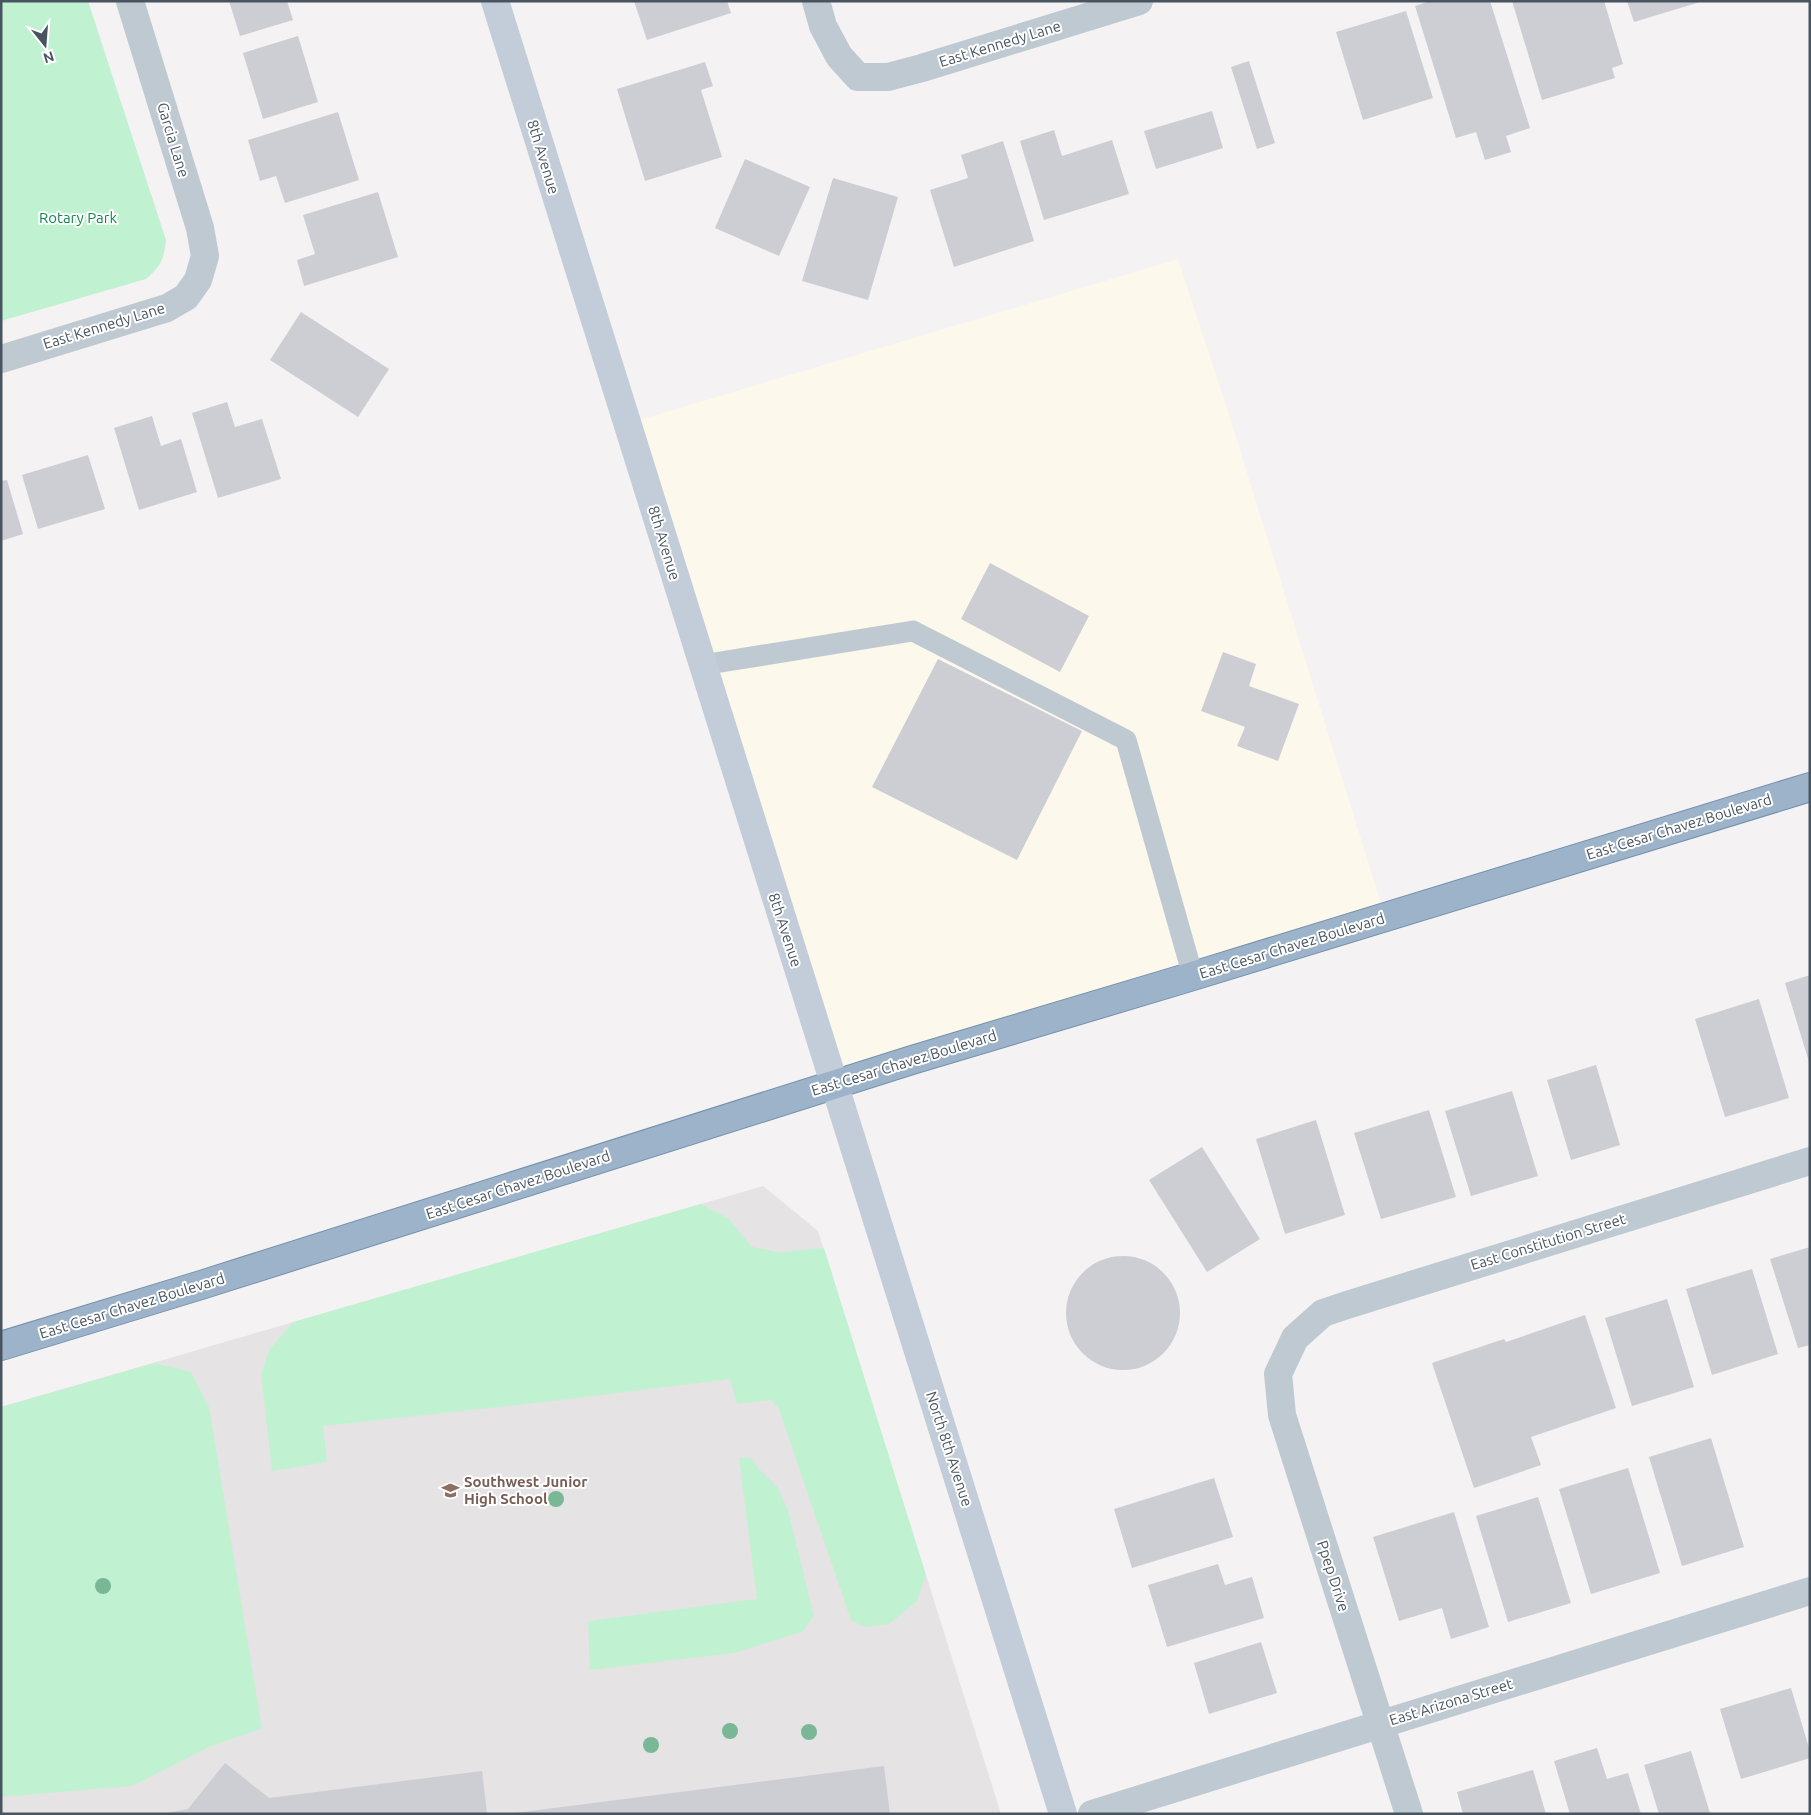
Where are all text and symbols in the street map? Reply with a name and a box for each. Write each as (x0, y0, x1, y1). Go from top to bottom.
street label: East Kennedy Lane (937, 17, 1063, 70)
north arrow (20, 20, 70, 70)
text: N (41, 48, 56, 67)
street label: Garcia Lane (154, 100, 193, 179)
street label: 8th Avenue (524, 118, 563, 196)
park label: Rotary Park (39, 209, 117, 226)
street label: East Kennedy Lane (41, 299, 167, 352)
street label: 8th Avenue (645, 504, 684, 582)
street label: East Cesar Chavez Boulevard (1584, 790, 1773, 863)
street label: 8th Avenue (766, 891, 805, 969)
street label: East Cesar Chavez Boulevard (1197, 909, 1386, 982)
street label: East Cesar Chavez Boulevard (809, 1026, 998, 1099)
street label: East Cesar Chavez Boulevard (424, 1147, 612, 1222)
street label: East Constitution Street (1468, 1210, 1628, 1273)
street label: East Cesar Chavez Boulevard (37, 1269, 226, 1342)
street label: North 8th Avenue (923, 1389, 976, 1509)
place label: Southwest Junior High School (464, 1473, 588, 1507)
school or university icon: Southwest Junior High School (440, 1481, 460, 1501)
street label: Ppep Drive (1314, 1538, 1353, 1614)
street label: East Arizona Street (1387, 1675, 1515, 1728)

